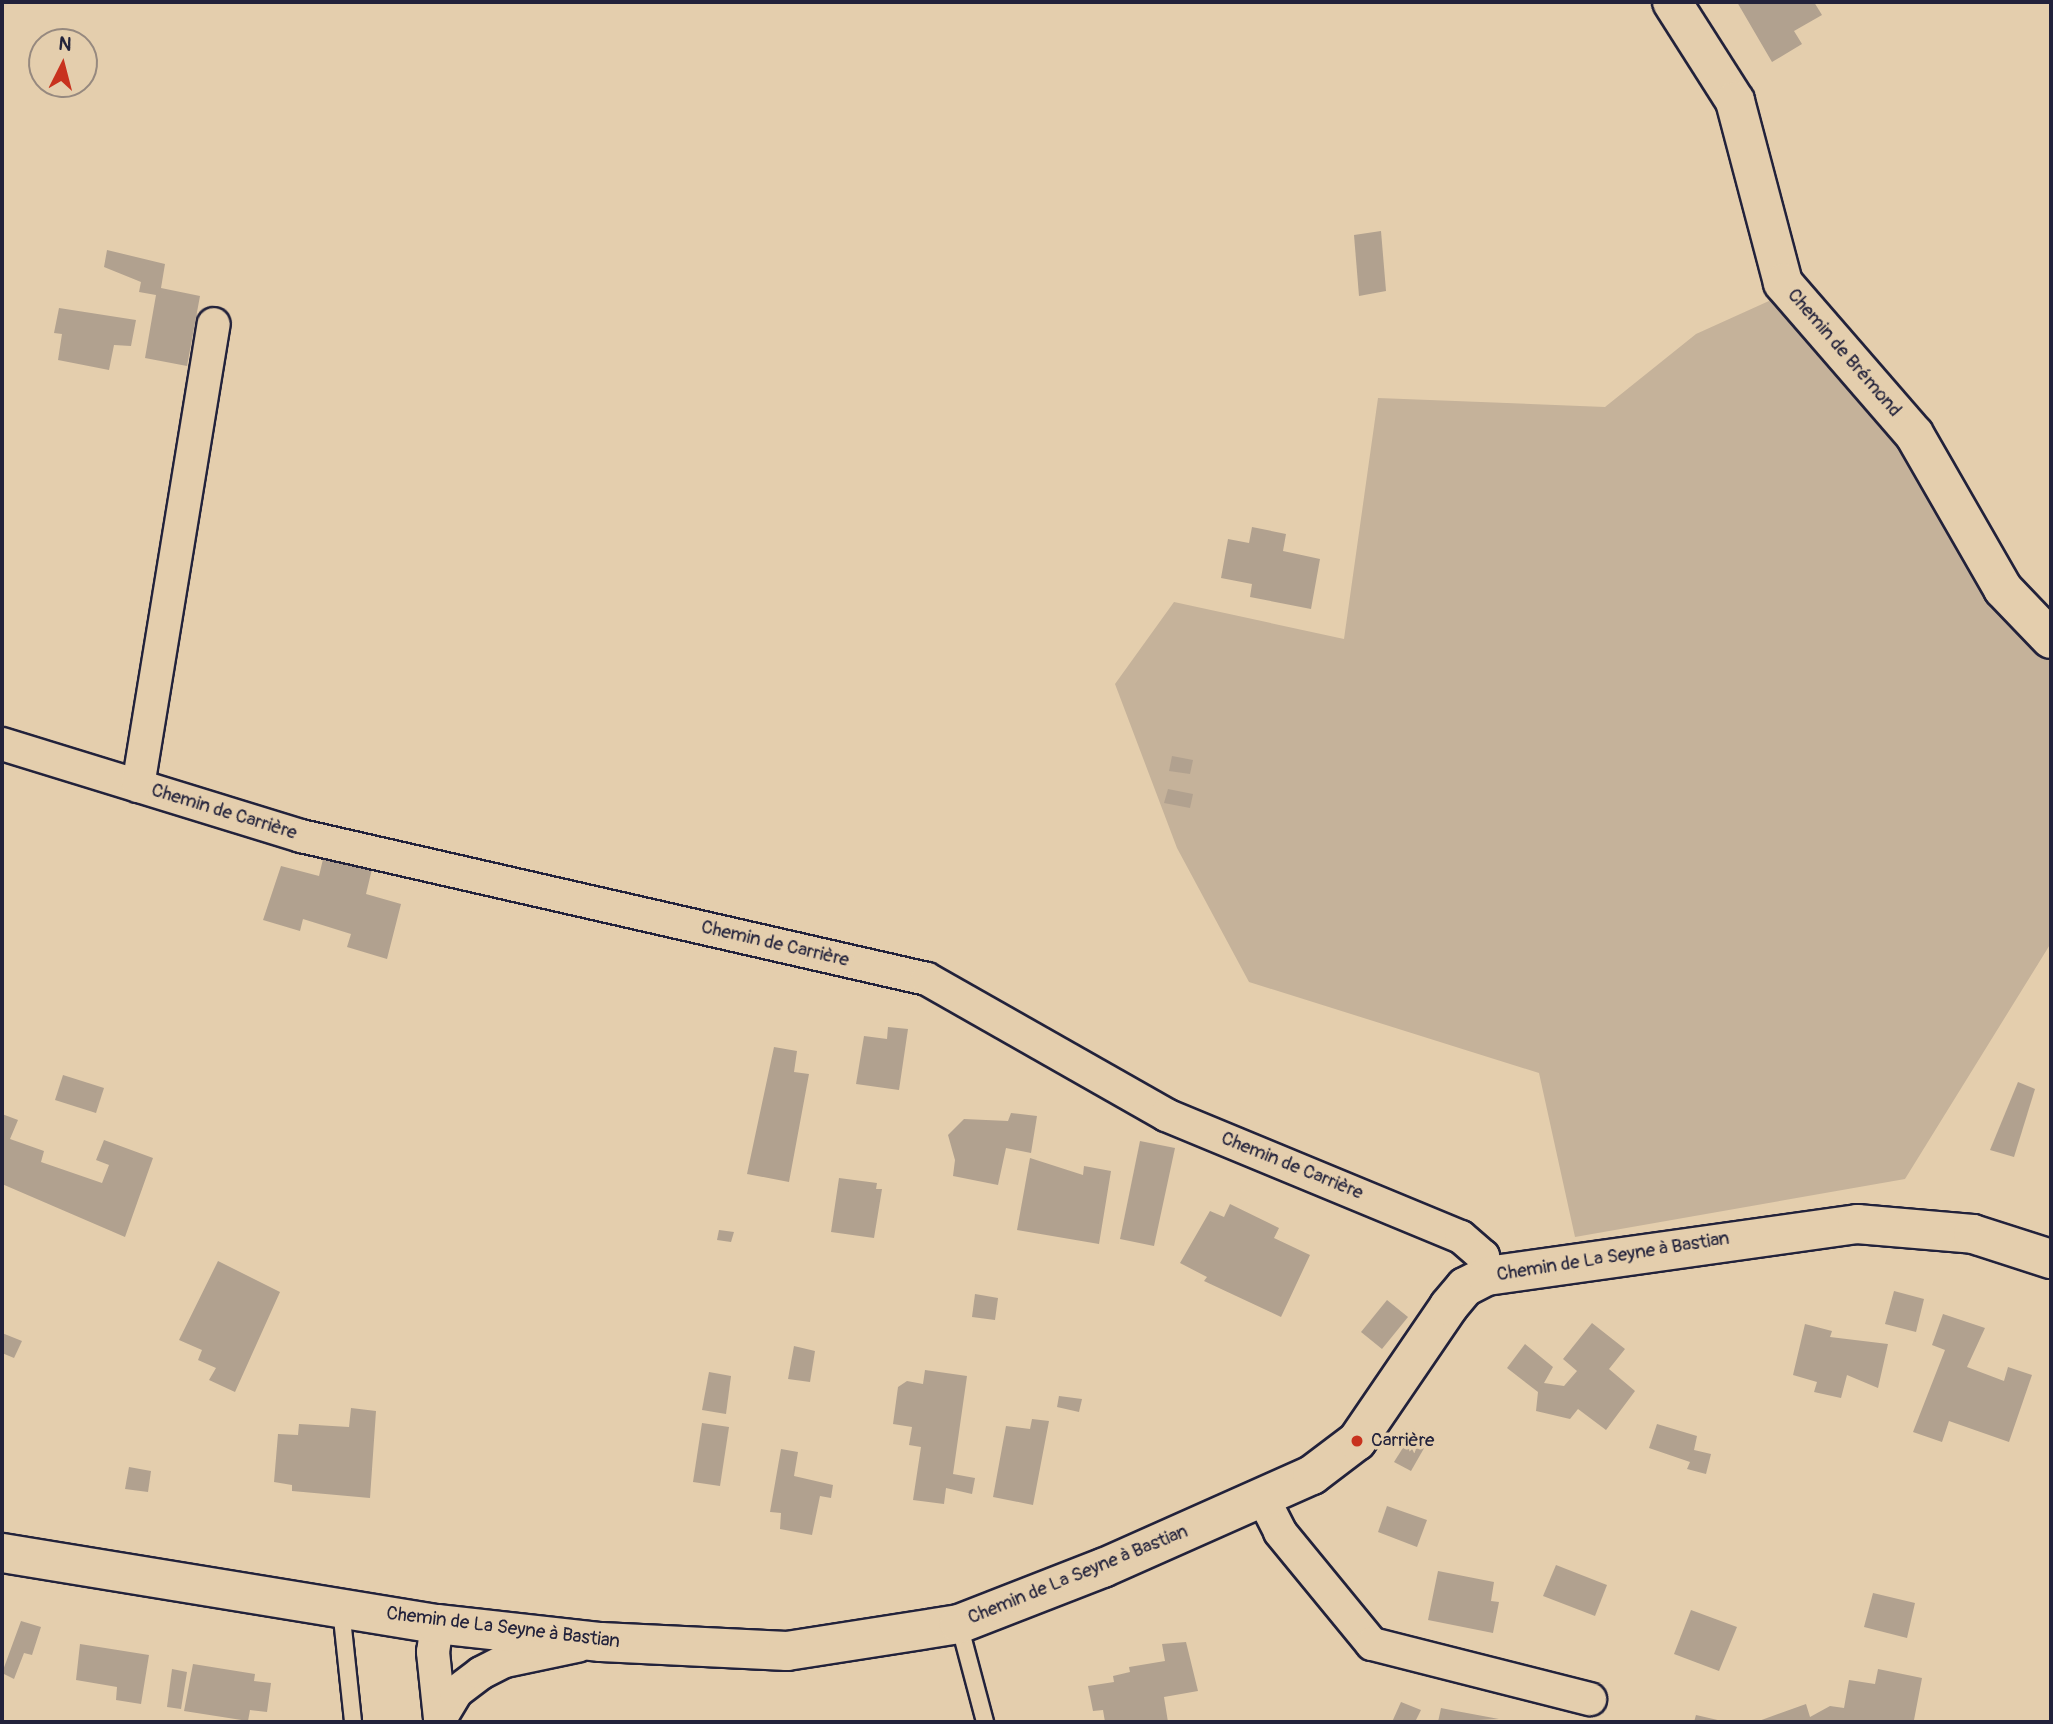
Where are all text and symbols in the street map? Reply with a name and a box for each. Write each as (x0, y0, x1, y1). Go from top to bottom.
north arrow (28, 28, 98, 98)
text: N (57, 31, 73, 57)
street label: Chemin de Brémond (1782, 284, 1906, 422)
street label: Chemin de Carrière (148, 779, 300, 845)
street label: Chemin de Carrière (699, 916, 851, 972)
street label: Chemin de Carrière (1218, 1127, 1366, 1205)
street label: Chemin de La Seyne à Bastian (1495, 1227, 1731, 1287)
place label: Carrière (1371, 1430, 1434, 1452)
marker: Carrière (1349, 1433, 1365, 1449)
street label: Chemin de La Seyne à Bastian (965, 1520, 1191, 1630)
street label: Chemin de La Seyne à Bastian (385, 1602, 621, 1654)

